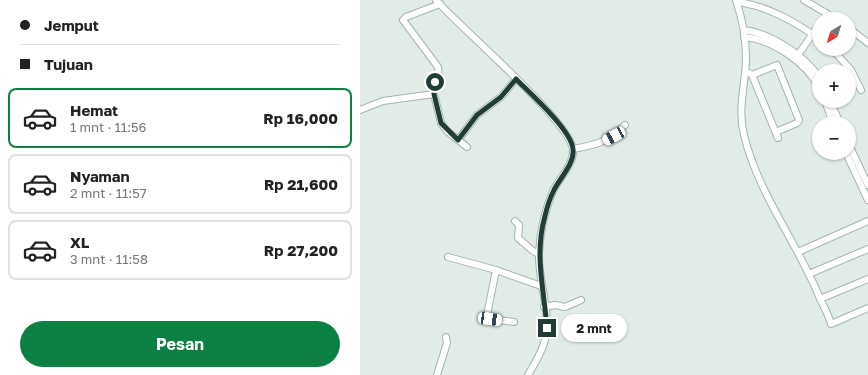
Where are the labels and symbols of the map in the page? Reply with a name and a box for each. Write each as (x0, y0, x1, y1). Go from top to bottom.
north arrow (812, 12, 856, 56)
route start (426, 73, 444, 91)
car (601, 125, 627, 147)
car (477, 311, 503, 327)
callout: 2 mnt (561, 314, 627, 342)
route end (538, 319, 556, 337)

